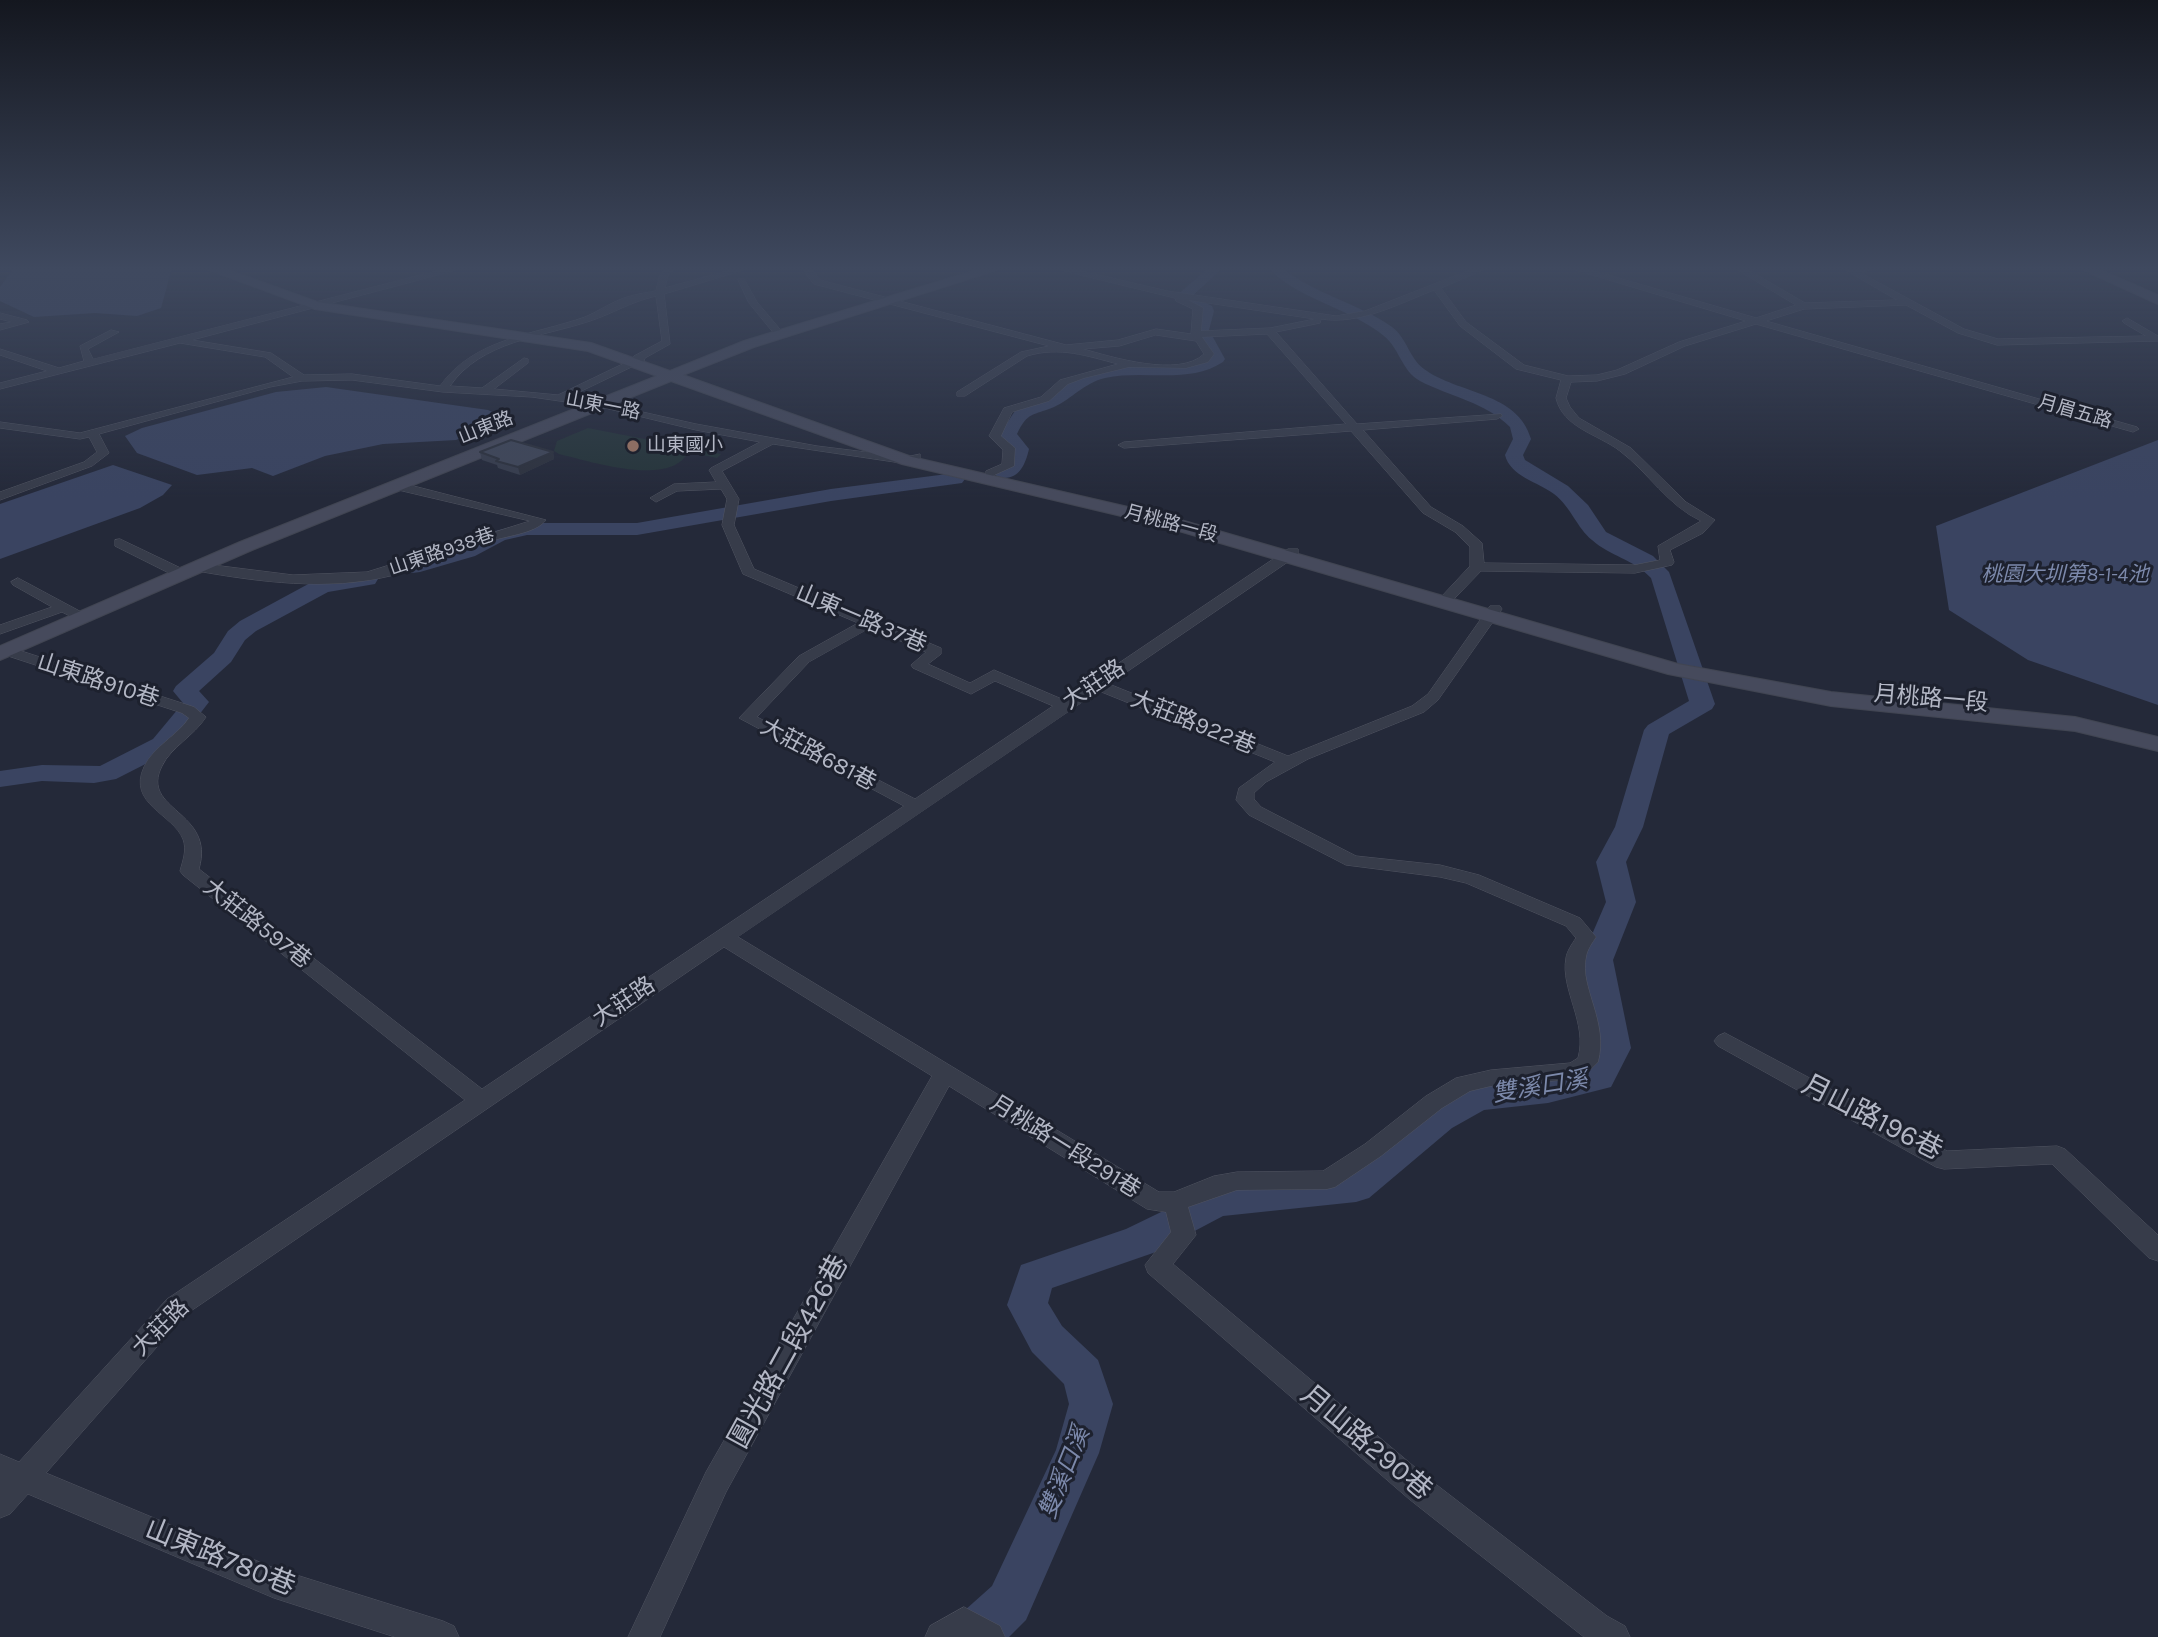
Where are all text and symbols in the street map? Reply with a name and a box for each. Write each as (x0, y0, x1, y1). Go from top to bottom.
street label: 山東一路 (564, 388, 642, 424)
street label: 月眉五路 (2035, 391, 2115, 433)
street label: 山東路 (455, 407, 517, 449)
place label: 山東國小 (647, 435, 723, 457)
marker: 山東國小 (625, 438, 641, 454)
street label: 月桃路一段 (1122, 501, 1220, 547)
street label: 山東路938巷 (386, 523, 498, 581)
water label: 桃園大圳第8-1-4池 (1981, 562, 2149, 588)
street label: 山東一路37巷 (791, 579, 931, 659)
street label: 山東路910巷 (34, 648, 162, 714)
street label: 大莊路 (1058, 654, 1130, 716)
street label: 月桃路一段 (1873, 680, 1989, 718)
street label: 大莊路922巷 (1127, 685, 1259, 761)
street label: 大莊路681巷 (755, 713, 881, 797)
street label: 大莊路597巷 (198, 873, 316, 975)
street label: 大莊路 (588, 971, 660, 1033)
water label: 雙溪口溪 (1490, 1065, 1590, 1109)
street label: 月山路196巷 (1796, 1068, 1948, 1168)
street label: 月桃路一段291巷 (985, 1090, 1145, 1204)
street label: 圓光路二段426巷 (722, 1249, 856, 1455)
street label: 大莊路 (127, 1294, 195, 1362)
street label: 月山路290巷 (1294, 1378, 1438, 1508)
water label: 雙溪口溪 (1034, 1423, 1096, 1523)
street label: 山東路780巷 (140, 1513, 300, 1603)

